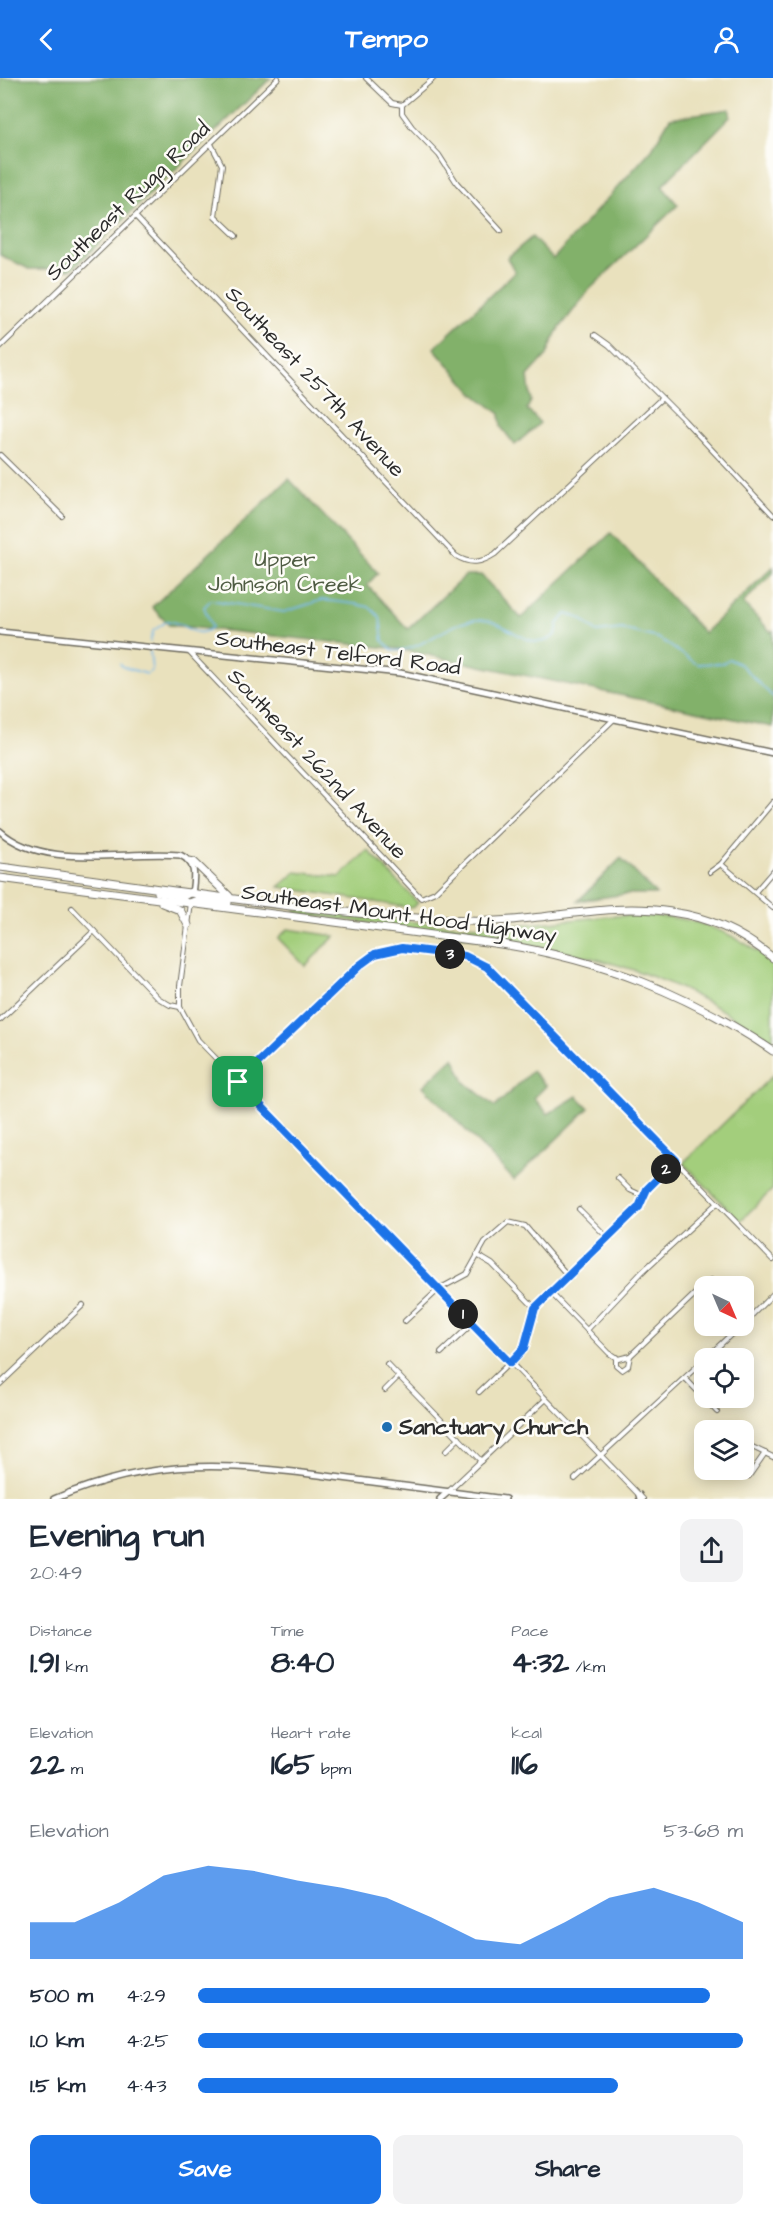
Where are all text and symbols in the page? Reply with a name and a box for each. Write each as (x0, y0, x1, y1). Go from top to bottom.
text: Tempo (345, 20, 428, 58)
icon: back (30, 23, 63, 56)
icon: person (710, 23, 743, 56)
street label: Southeast Rugg Road (39, 114, 218, 289)
street label: Southeast 257th Avenue (218, 280, 412, 484)
park label: Upper Johnson Creek (208, 544, 363, 600)
street label: Southeast Telford Road (214, 623, 462, 683)
street label: Southeast 262nd Avenue (220, 662, 414, 866)
street label: Southeast Mount Hood Highway (239, 877, 559, 952)
pin: 3 (435, 939, 465, 969)
text: 3 (446, 943, 454, 965)
pin (212, 1056, 263, 1107)
icon: arrive (221, 1065, 254, 1098)
pin: 2 (651, 1154, 681, 1184)
text: 2 (661, 1158, 671, 1180)
north arrow (694, 1276, 754, 1336)
map controls (694, 1276, 754, 1480)
pin: 1 (448, 1299, 478, 1329)
text: 1 (462, 1303, 464, 1325)
button: locate (694, 1348, 754, 1408)
place label: Sanctuary Church (398, 1412, 589, 1445)
marker: Sanctuary Church (380, 1420, 394, 1434)
button: layers (694, 1420, 754, 1480)
text: Evening run (30, 1513, 204, 1559)
button: share (680, 1519, 743, 1582)
text: 20:49 (30, 1559, 82, 1587)
text: Distance (30, 1620, 92, 1642)
text: Time (271, 1620, 304, 1642)
text: Pace (511, 1620, 548, 1642)
text: 1.91 (30, 1642, 59, 1684)
text: 8:40 (271, 1642, 334, 1684)
text: 4:32 (511, 1642, 569, 1684)
text: km (59, 1656, 88, 1678)
text: /km (569, 1656, 605, 1678)
text: Elevation (30, 1722, 93, 1744)
text: Heart rate (271, 1722, 351, 1744)
text: kcal (511, 1722, 542, 1744)
text: 22 (30, 1744, 64, 1786)
text: 165 (271, 1744, 315, 1786)
text: 116 (511, 1744, 538, 1786)
text: m (64, 1758, 83, 1780)
text: bpm (315, 1758, 351, 1780)
text: Elevation (30, 1817, 109, 1845)
text: 53–68 m (663, 1817, 743, 1845)
text: 500 m (30, 1982, 93, 2010)
text: 4:29 (126, 1982, 166, 2010)
text: 1.0 km (30, 2027, 84, 2055)
text: 4:25 (126, 2027, 169, 2055)
text: 1.5 km (30, 2072, 85, 2100)
text: 4:43 (126, 2072, 167, 2100)
button: Save (30, 2135, 381, 2204)
button: Share (393, 2135, 743, 2204)

